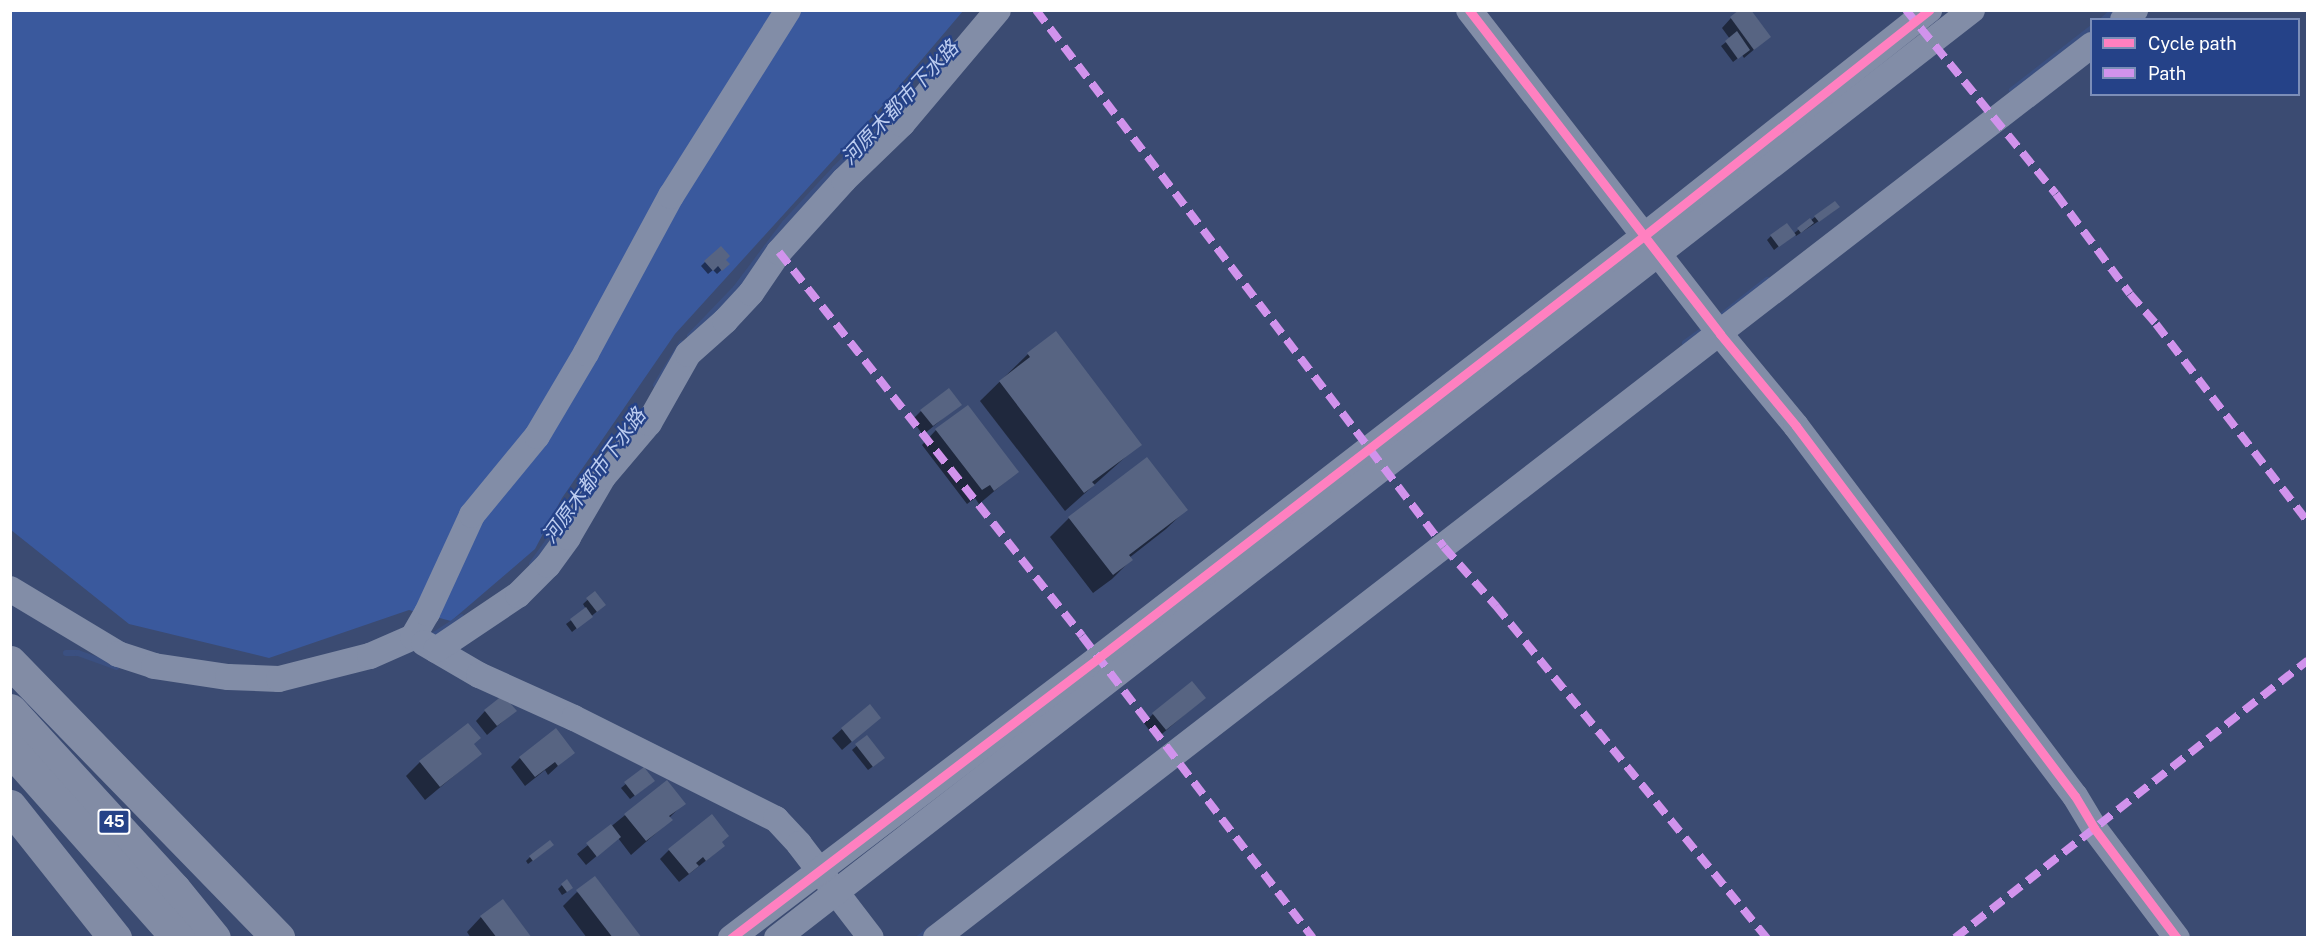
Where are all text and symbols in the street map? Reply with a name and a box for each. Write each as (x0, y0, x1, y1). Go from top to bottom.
legend (2090, 18, 2300, 96)
text: Cycle path (2148, 33, 2237, 54)
water label: 河原木都市下水路 (837, 36, 963, 170)
text: Path (2148, 63, 2186, 84)
water label: 河原木都市下水路 (537, 404, 651, 548)
road number: 45 (96, 809, 132, 835)

